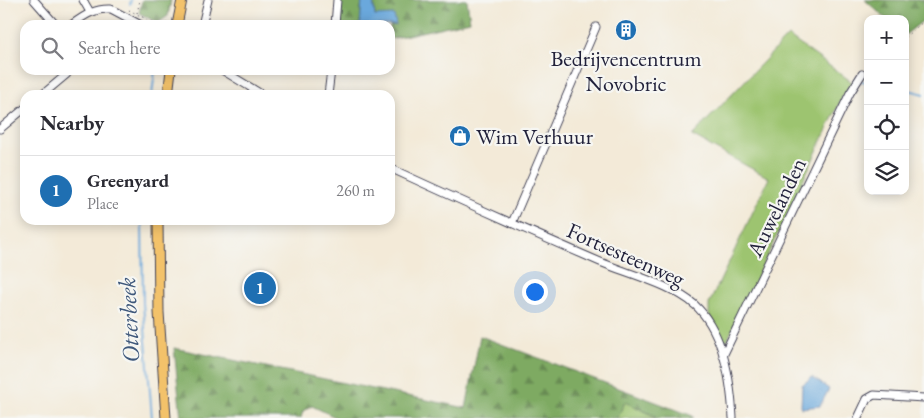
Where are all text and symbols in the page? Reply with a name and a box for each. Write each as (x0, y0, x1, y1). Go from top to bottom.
map controls (864, 15, 909, 195)
button: + (864, 15, 909, 60)
building icon: Bedrijvencentrum Novobric (614, 18, 638, 42)
search box (20, 20, 395, 75)
icon: search (38, 34, 66, 62)
text: Search here (78, 35, 160, 60)
place label: Bedrijvencentrum Novobric (550, 44, 702, 98)
button: − (864, 60, 909, 105)
button: locate (864, 105, 909, 150)
text: Nearby (40, 109, 104, 136)
place label: Wim Verhuur (476, 122, 594, 151)
shop icon: Wim Verhuur (448, 124, 472, 148)
button: layers (864, 150, 909, 195)
street label: Auwelanden (740, 152, 813, 263)
text: Greenyard (87, 168, 169, 193)
text: 1 (52, 180, 60, 201)
text: 260 m (336, 180, 375, 201)
text: Place (87, 193, 119, 214)
street label: Fortsesteenweg (562, 216, 690, 294)
pin: 1 (244, 269, 276, 307)
water label: Otterbeek (111, 276, 146, 363)
your location (522, 279, 548, 305)

